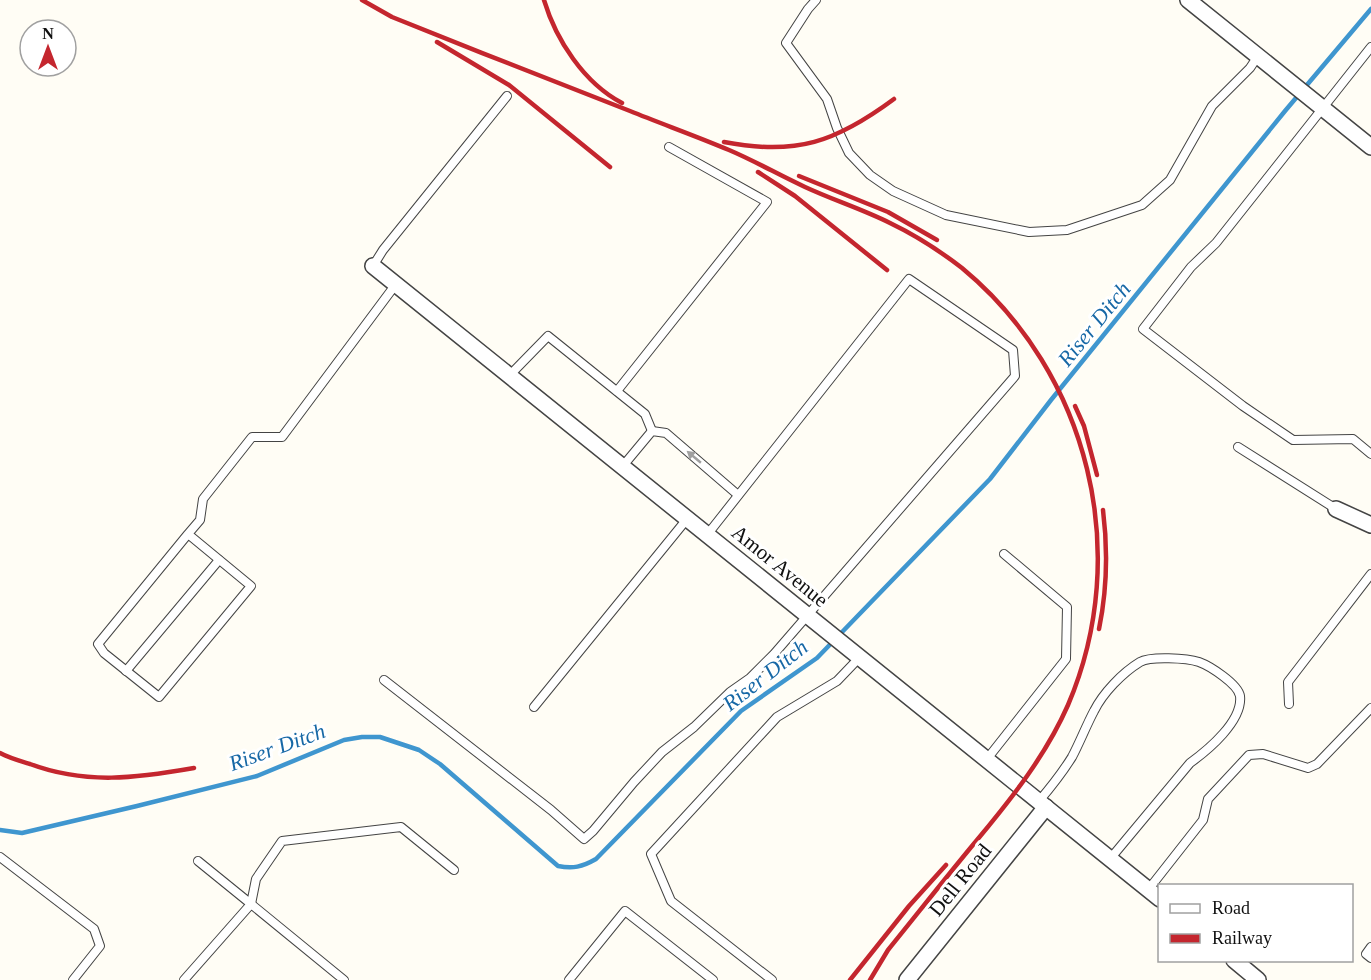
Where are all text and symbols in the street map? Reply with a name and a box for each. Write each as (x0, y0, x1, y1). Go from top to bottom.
north arrow (18, 18, 78, 78)
text: N (42, 25, 54, 42)
water label: Riser Ditch (1052, 277, 1135, 372)
one-way arrow (686, 450, 702, 463)
street label: Amor Avenue (727, 520, 833, 612)
water label: Riser Ditch (717, 634, 812, 717)
water label: Riser Ditch (224, 718, 329, 776)
street label: Dell Road (924, 839, 997, 921)
legend (1158, 884, 1353, 962)
text: Road (1212, 898, 1250, 918)
text: Railway (1212, 928, 1272, 948)

